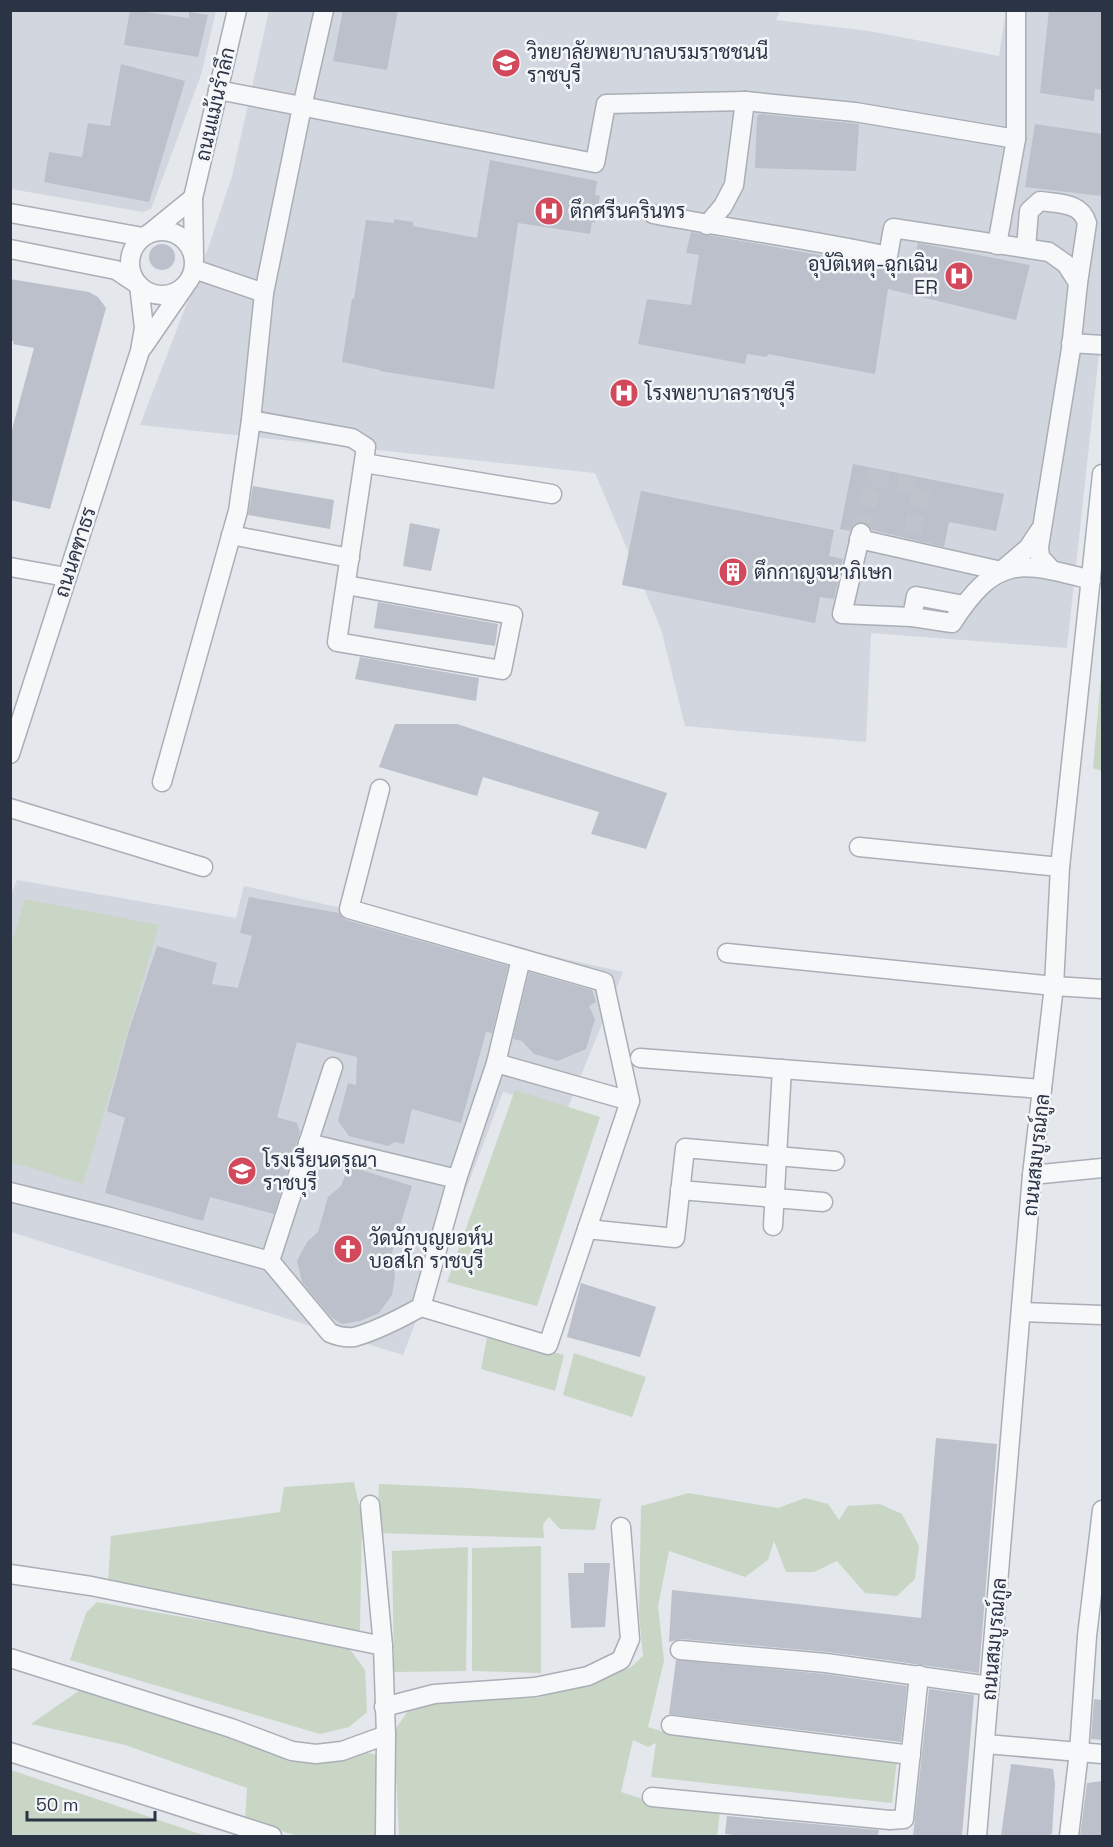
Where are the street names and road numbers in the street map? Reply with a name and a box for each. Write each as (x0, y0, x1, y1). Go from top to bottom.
street label: ถนนแม้นรำลึก (189, 44, 241, 164)
street label: ถนนคฑาธร (48, 503, 102, 601)
street label: ถนนสมบูรณ์กูล (1016, 1092, 1057, 1218)
street label: ถนนสมบูรณ์กูล (975, 1576, 1014, 1702)

